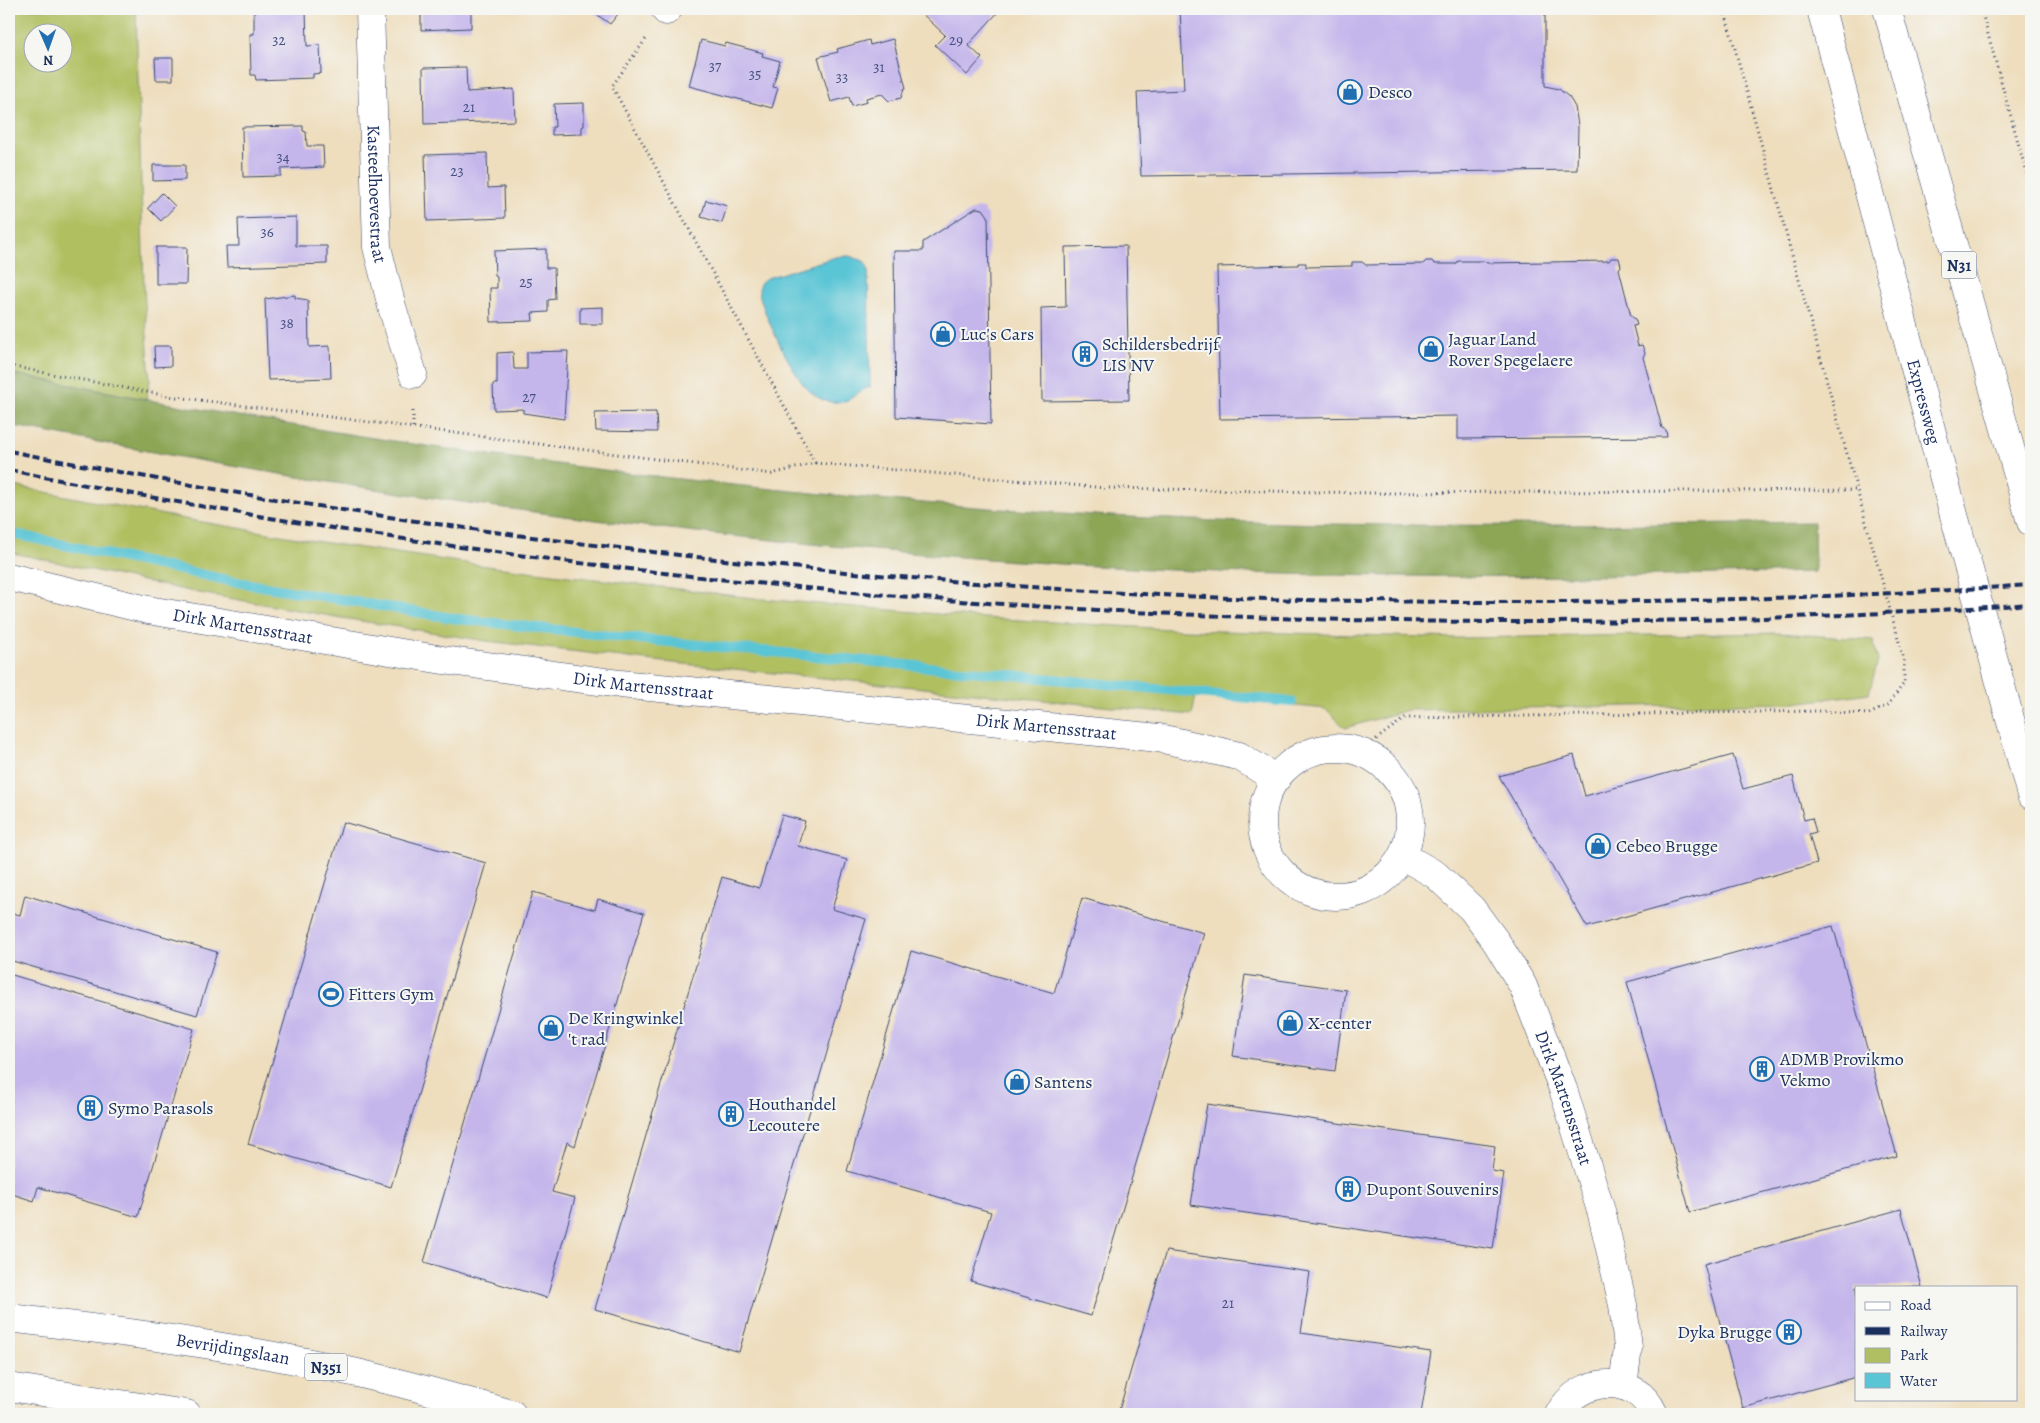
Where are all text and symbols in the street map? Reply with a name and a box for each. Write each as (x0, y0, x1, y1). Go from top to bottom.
north arrow (22, 22, 72, 72)
house number: 32 (272, 30, 286, 50)
house number: 29 (949, 30, 963, 50)
text: N (43, 51, 54, 70)
house number: 37 (709, 56, 722, 76)
house number: 31 (873, 57, 885, 77)
house number: 35 (749, 64, 761, 84)
house number: 33 (836, 67, 848, 87)
shop icon: Desco (1337, 79, 1363, 105)
place label: Desco (1368, 80, 1412, 104)
house number: 21 (463, 97, 475, 117)
street label: Kasteelhoevestraat (361, 124, 393, 266)
house number: 34 (276, 147, 290, 167)
house number: 23 (450, 161, 464, 181)
house number: 36 (260, 222, 274, 242)
road number: N31 (1942, 252, 1976, 278)
house number: 25 (519, 272, 533, 292)
house number: 38 (280, 313, 294, 333)
shop icon: Luc's Cars (930, 321, 956, 347)
place label: Luc's Cars (960, 322, 1034, 346)
place label: Jaguar Land Rover Spegelaere (1448, 327, 1573, 372)
place label: Schildersbedrijf LIS NV (1102, 332, 1222, 377)
shop icon: Jaguar Land Rover Spegelaere (1418, 336, 1444, 362)
building icon: Schildersbedrijf LIS NV (1072, 341, 1098, 367)
street label: Expressweg (1901, 356, 1946, 447)
house number: 27 (522, 387, 536, 407)
street label: Dirk Martensstraat (171, 602, 315, 650)
street label: Dirk Martensstraat (571, 666, 715, 705)
street label: Dirk Martensstraat (975, 708, 1118, 746)
shop icon: Cebeo Brugge (1585, 833, 1611, 859)
place label: Cebeo Brugge (1616, 834, 1718, 858)
sports icon: Fitters Gym (318, 981, 344, 1007)
place label: Fitters Gym (348, 982, 434, 1006)
place label: De Kringwinkel 't rad (568, 1006, 684, 1051)
shop icon: X-center (1277, 1010, 1303, 1036)
place label: X-center (1308, 1011, 1372, 1035)
shop icon: De Kringwinkel 't rad (538, 1015, 564, 1041)
street label: Dirk Martensstraat (1529, 1027, 1598, 1168)
place label: ADMB Provikmo Vekmo (1779, 1047, 1904, 1092)
building icon: ADMB Provikmo Vekmo (1749, 1056, 1775, 1082)
shop icon: Santens (1004, 1069, 1030, 1095)
place label: Santens (1034, 1070, 1093, 1094)
place label: Houthandel Lecoutere (748, 1092, 836, 1137)
building icon: Symo Parasols (77, 1095, 103, 1121)
place label: Symo Parasols (108, 1096, 214, 1120)
building icon: Houthandel Lecoutere (718, 1101, 744, 1127)
building icon: Dupont Souvenirs (1335, 1176, 1361, 1202)
place label: Dupont Souvenirs (1366, 1177, 1499, 1201)
legend (1855, 1286, 2018, 1400)
house number: 21 (1222, 1293, 1234, 1313)
text: Road (1900, 1295, 1932, 1315)
building icon: Dyka Brugge (1776, 1319, 1802, 1345)
place label: Dyka Brugge (1677, 1320, 1772, 1344)
text: Railway (1900, 1321, 1948, 1341)
street label: Bevrijdingslaan (174, 1328, 292, 1371)
text: Park (1900, 1345, 1929, 1365)
road number: N351 (305, 1354, 347, 1380)
text: Water (1899, 1371, 1937, 1391)

